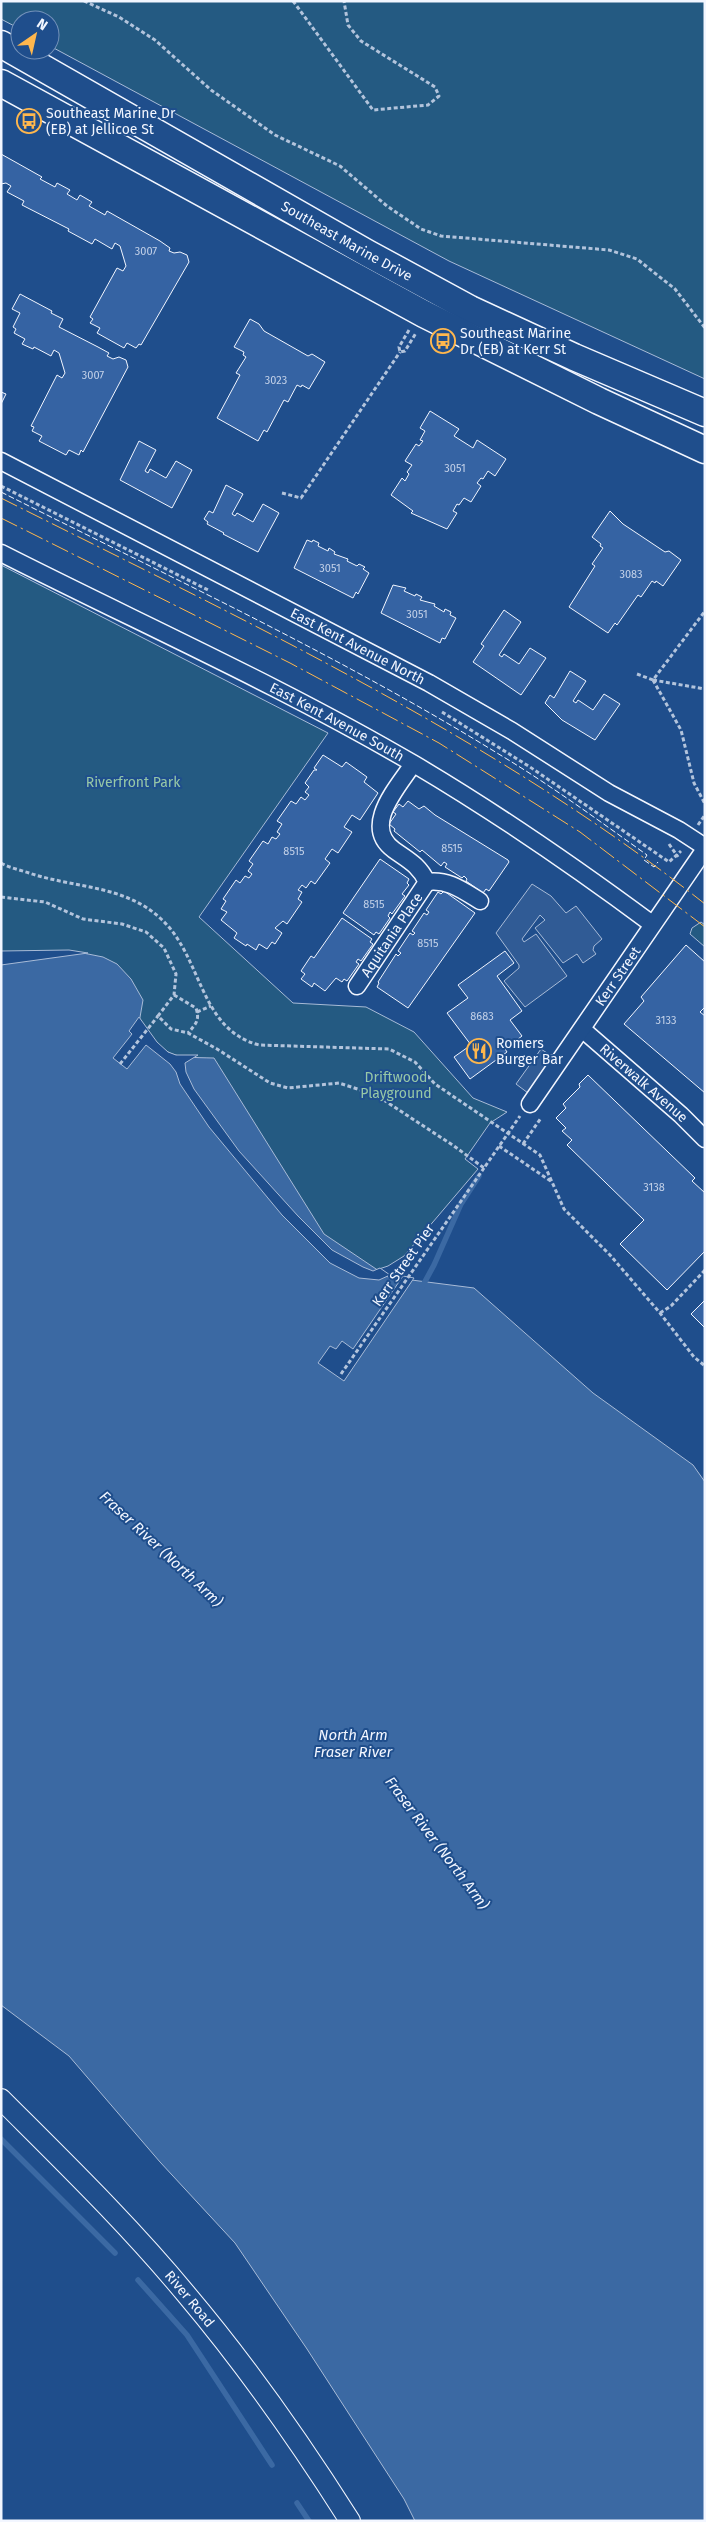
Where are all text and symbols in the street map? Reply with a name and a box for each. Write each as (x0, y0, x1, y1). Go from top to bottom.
north arrow (10, 10, 60, 60)
text: N (33, 15, 51, 34)
place label: Southeast Marine Dr (EB) at Jellicoe St (46, 105, 176, 138)
bus stop icon: Southeast Marine Dr (EB) at Jellicoe St (16, 108, 42, 134)
street label: Southeast Marine Drive (278, 198, 415, 285)
house number: 3007 (135, 245, 157, 258)
place label: Southeast Marine Dr (EB) at Kerr St (460, 325, 571, 358)
bus stop icon: Southeast Marine Dr (EB) at Kerr St (430, 328, 456, 354)
house number: 3007 (82, 369, 104, 382)
house number: 3023 (265, 374, 287, 387)
house number: 3051 (444, 462, 466, 475)
house number: 3051 (319, 562, 341, 575)
house number: 3083 (619, 568, 643, 581)
street label: East Kent Avenue North (287, 605, 428, 689)
house number: 3051 (406, 608, 428, 621)
street label: East Kent Avenue South (267, 679, 407, 765)
park label: Riverfront Park (86, 774, 181, 791)
house number: 8515 (441, 842, 463, 855)
house number: 8515 (283, 845, 305, 858)
street label: Aquitania Place (358, 889, 427, 980)
house number: 8515 (363, 898, 385, 911)
house number: 8515 (417, 937, 439, 950)
street label: Kerr Street (592, 943, 645, 1009)
house number: 8683 (470, 1010, 494, 1023)
house number: 3133 (656, 1014, 676, 1027)
place label: Romers Burger Bar (496, 1035, 564, 1068)
restaurant icon: Romers Burger Bar (466, 1038, 492, 1064)
street label: Riverwalk Avenue (596, 1040, 691, 1126)
park label: Driftwood Playground (360, 1069, 432, 1102)
house number: 3138 (643, 1181, 665, 1194)
street label: Kerr Street Pier (369, 1220, 439, 1310)
water label: Fraser River (North Arm) (96, 1487, 226, 1611)
water label: North Arm Fraser River (314, 1726, 394, 1761)
water label: Fraser River (North Arm) (381, 1773, 493, 1913)
street label: River Road (161, 2267, 218, 2331)

